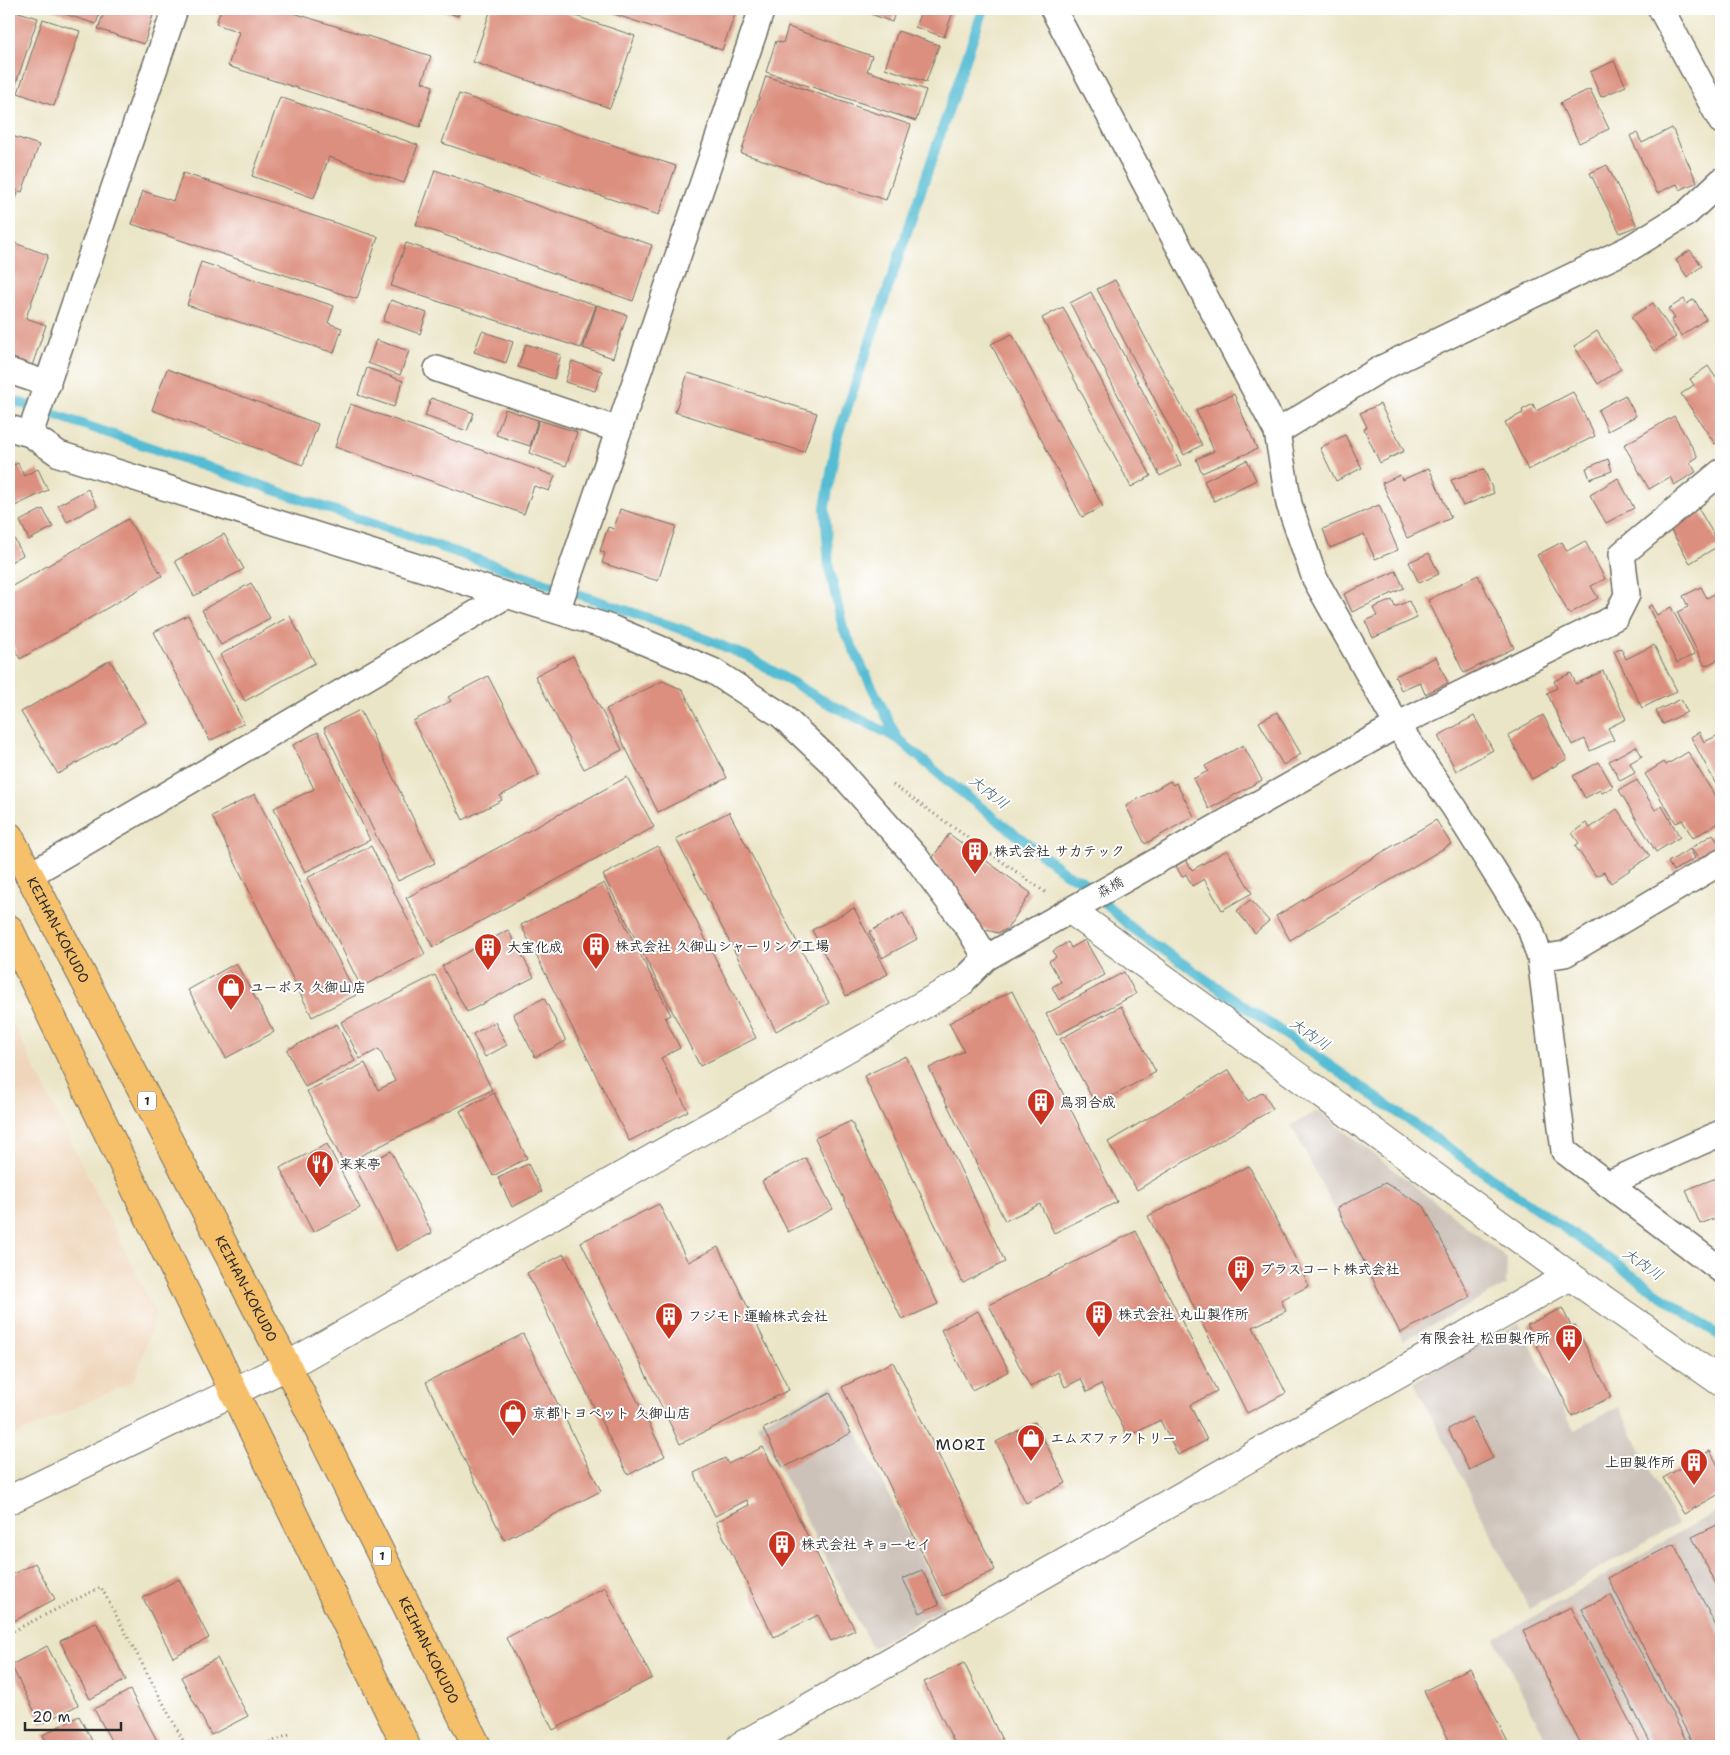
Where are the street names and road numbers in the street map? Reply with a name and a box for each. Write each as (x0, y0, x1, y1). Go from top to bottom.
street label: 森橋 (1093, 872, 1127, 902)
street label: KEIHAN-KOKUDO (23, 874, 93, 986)
road number: 1 (138, 1092, 156, 1110)
street label: KEIHAN-KOKUDO (211, 1232, 282, 1345)
road number: 1 (373, 1546, 391, 1565)
street label: KEIHAN-KOKUDO (395, 1593, 463, 1707)

